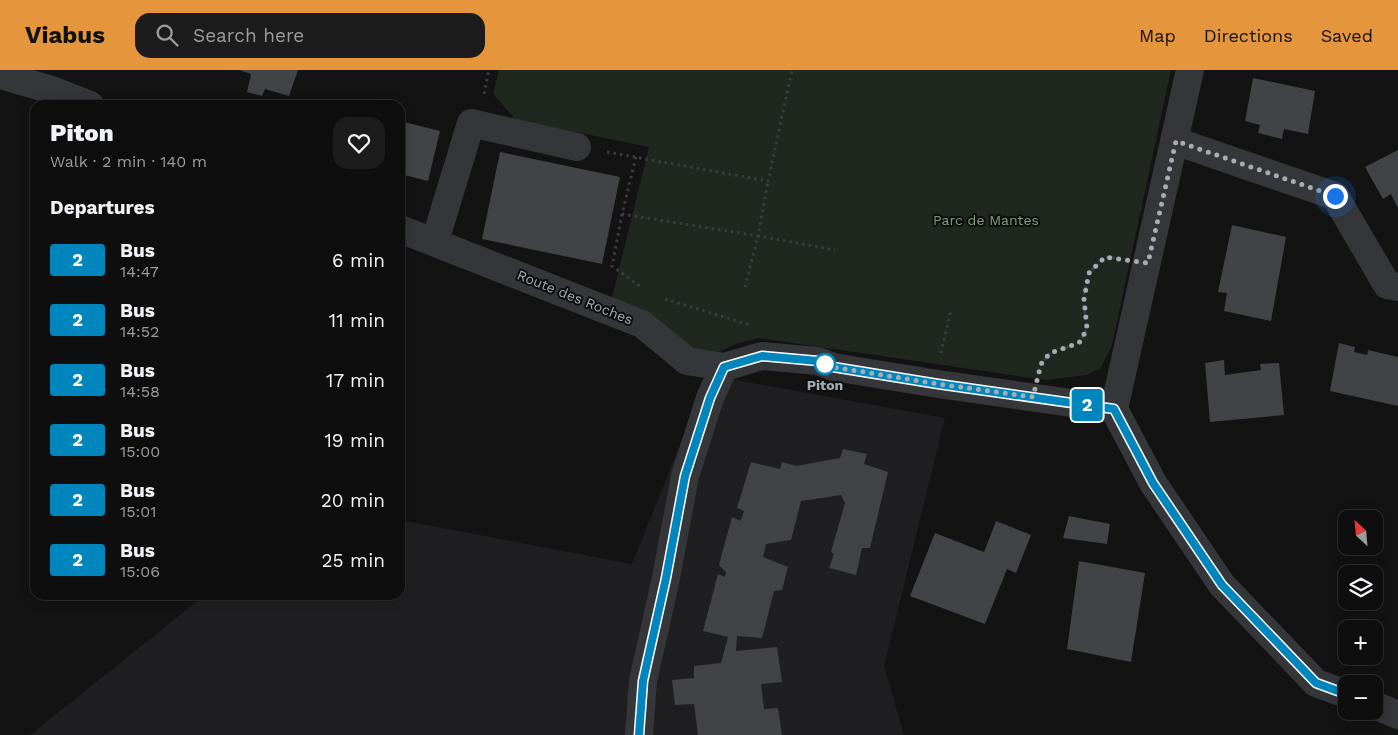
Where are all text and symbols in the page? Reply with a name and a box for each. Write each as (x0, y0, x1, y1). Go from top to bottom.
search box (135, 13, 485, 58)
text: Viabus (25, 21, 105, 49)
icon: search (153, 21, 181, 49)
text: Search here (193, 24, 304, 47)
text: Map (1139, 25, 1176, 46)
text: Directions (1204, 25, 1293, 46)
text: Saved (1321, 25, 1373, 46)
button: heart (333, 117, 385, 169)
text: Piton (50, 119, 114, 147)
text: Walk · 2 min · 140 m (50, 152, 207, 171)
your location (1323, 184, 1348, 209)
text: Departures (50, 196, 155, 219)
park label: Parc de Mantes (933, 212, 1039, 228)
text: Bus (120, 239, 155, 262)
text: 2 (72, 249, 83, 270)
text: 6 min (332, 249, 385, 272)
text: 14:47 (120, 262, 159, 281)
street label: Route des Roches (515, 266, 635, 328)
text: Bus (120, 299, 155, 322)
text: 2 (72, 309, 83, 330)
text: 11 min (329, 309, 385, 332)
text: 14:52 (120, 322, 159, 341)
marker: Piton (814, 353, 836, 375)
text: Bus (120, 359, 155, 382)
text: 2 (72, 369, 83, 390)
text: 17 min (326, 369, 385, 392)
place label: Piton (807, 377, 843, 393)
text: 14:58 (120, 382, 160, 401)
line badge: 2 (1071, 389, 1103, 421)
text: 2 (1082, 394, 1092, 415)
text: Bus (120, 419, 155, 442)
text: 2 (72, 429, 83, 450)
text: 19 min (324, 429, 385, 452)
text: 15:00 (120, 442, 160, 461)
text: Bus (120, 479, 155, 502)
text: 2 (72, 489, 83, 510)
text: 20 min (321, 489, 385, 512)
text: 15:01 (120, 502, 156, 521)
north arrow (1338, 510, 1382, 555)
map controls (1338, 510, 1383, 720)
text: Bus (120, 539, 155, 562)
text: 2 (72, 549, 83, 570)
text: 25 min (321, 549, 385, 572)
text: 15:06 (120, 562, 160, 581)
button: layers (1338, 565, 1383, 610)
button: + (1338, 620, 1383, 665)
button: − (1338, 675, 1383, 720)

